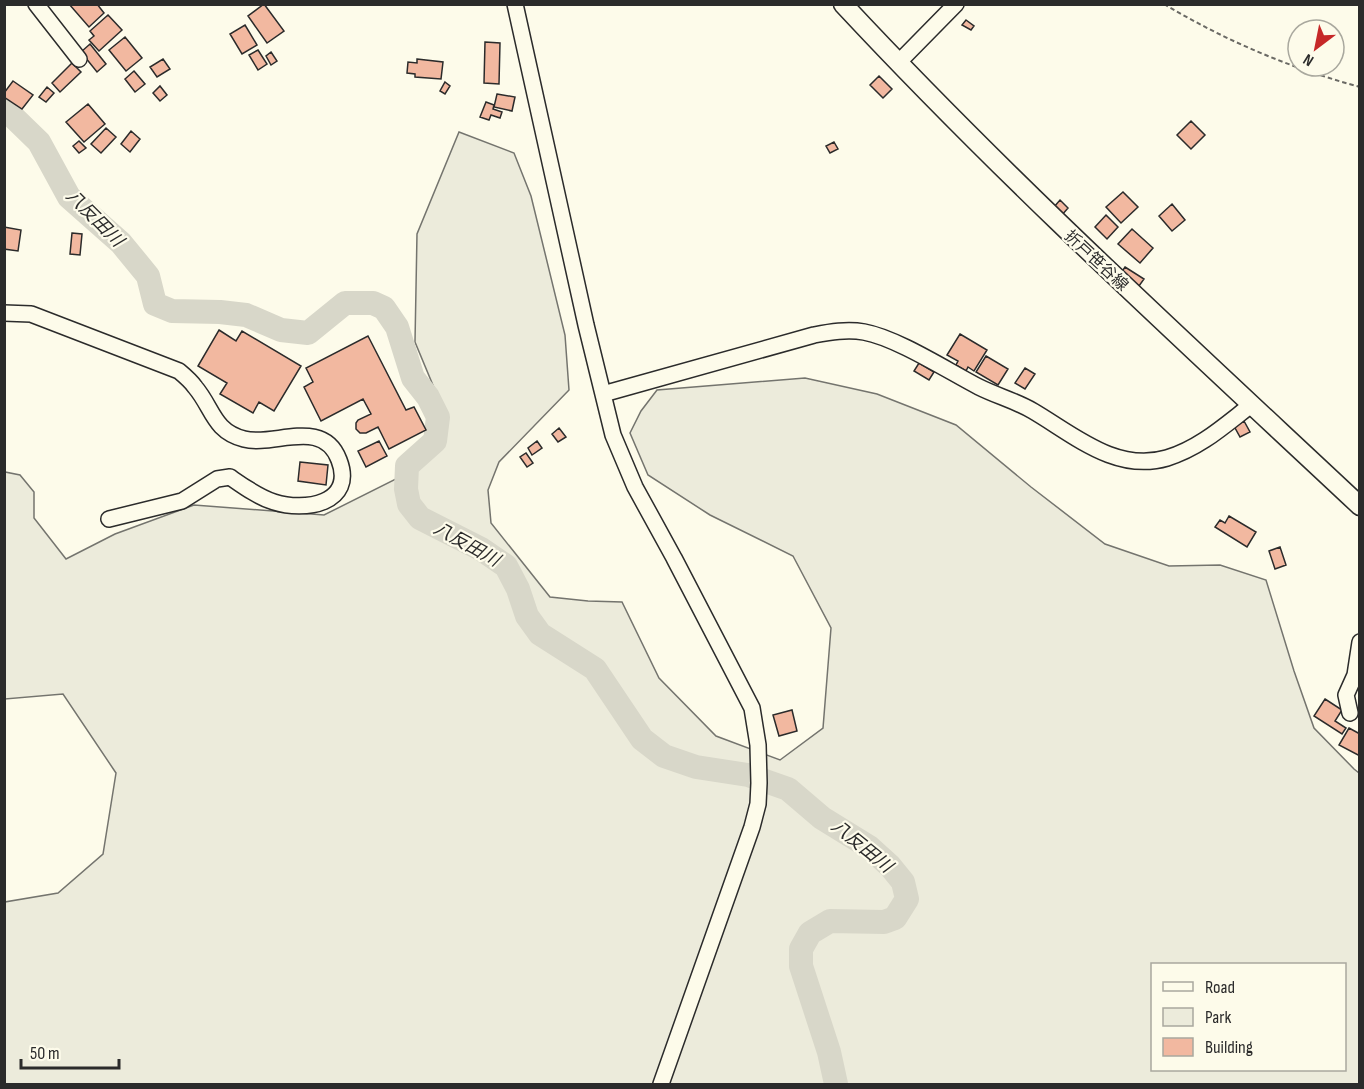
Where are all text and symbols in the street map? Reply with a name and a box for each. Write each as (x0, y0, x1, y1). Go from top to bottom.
north arrow (1286, 18, 1346, 78)
text: N (1300, 49, 1318, 70)
water label: 八反田川 (62, 185, 129, 253)
street label: 折戸笹谷線 (1060, 227, 1132, 295)
water label: 八反田川 (430, 518, 505, 572)
water label: 八反田川 (827, 816, 898, 878)
legend (1151, 963, 1346, 1071)
text: Road (1205, 977, 1235, 998)
text: Park (1205, 1007, 1231, 1028)
scale bar (21, 1032, 118, 1070)
text: Building (1205, 1037, 1253, 1058)
text: 50 m (30, 1043, 60, 1064)

